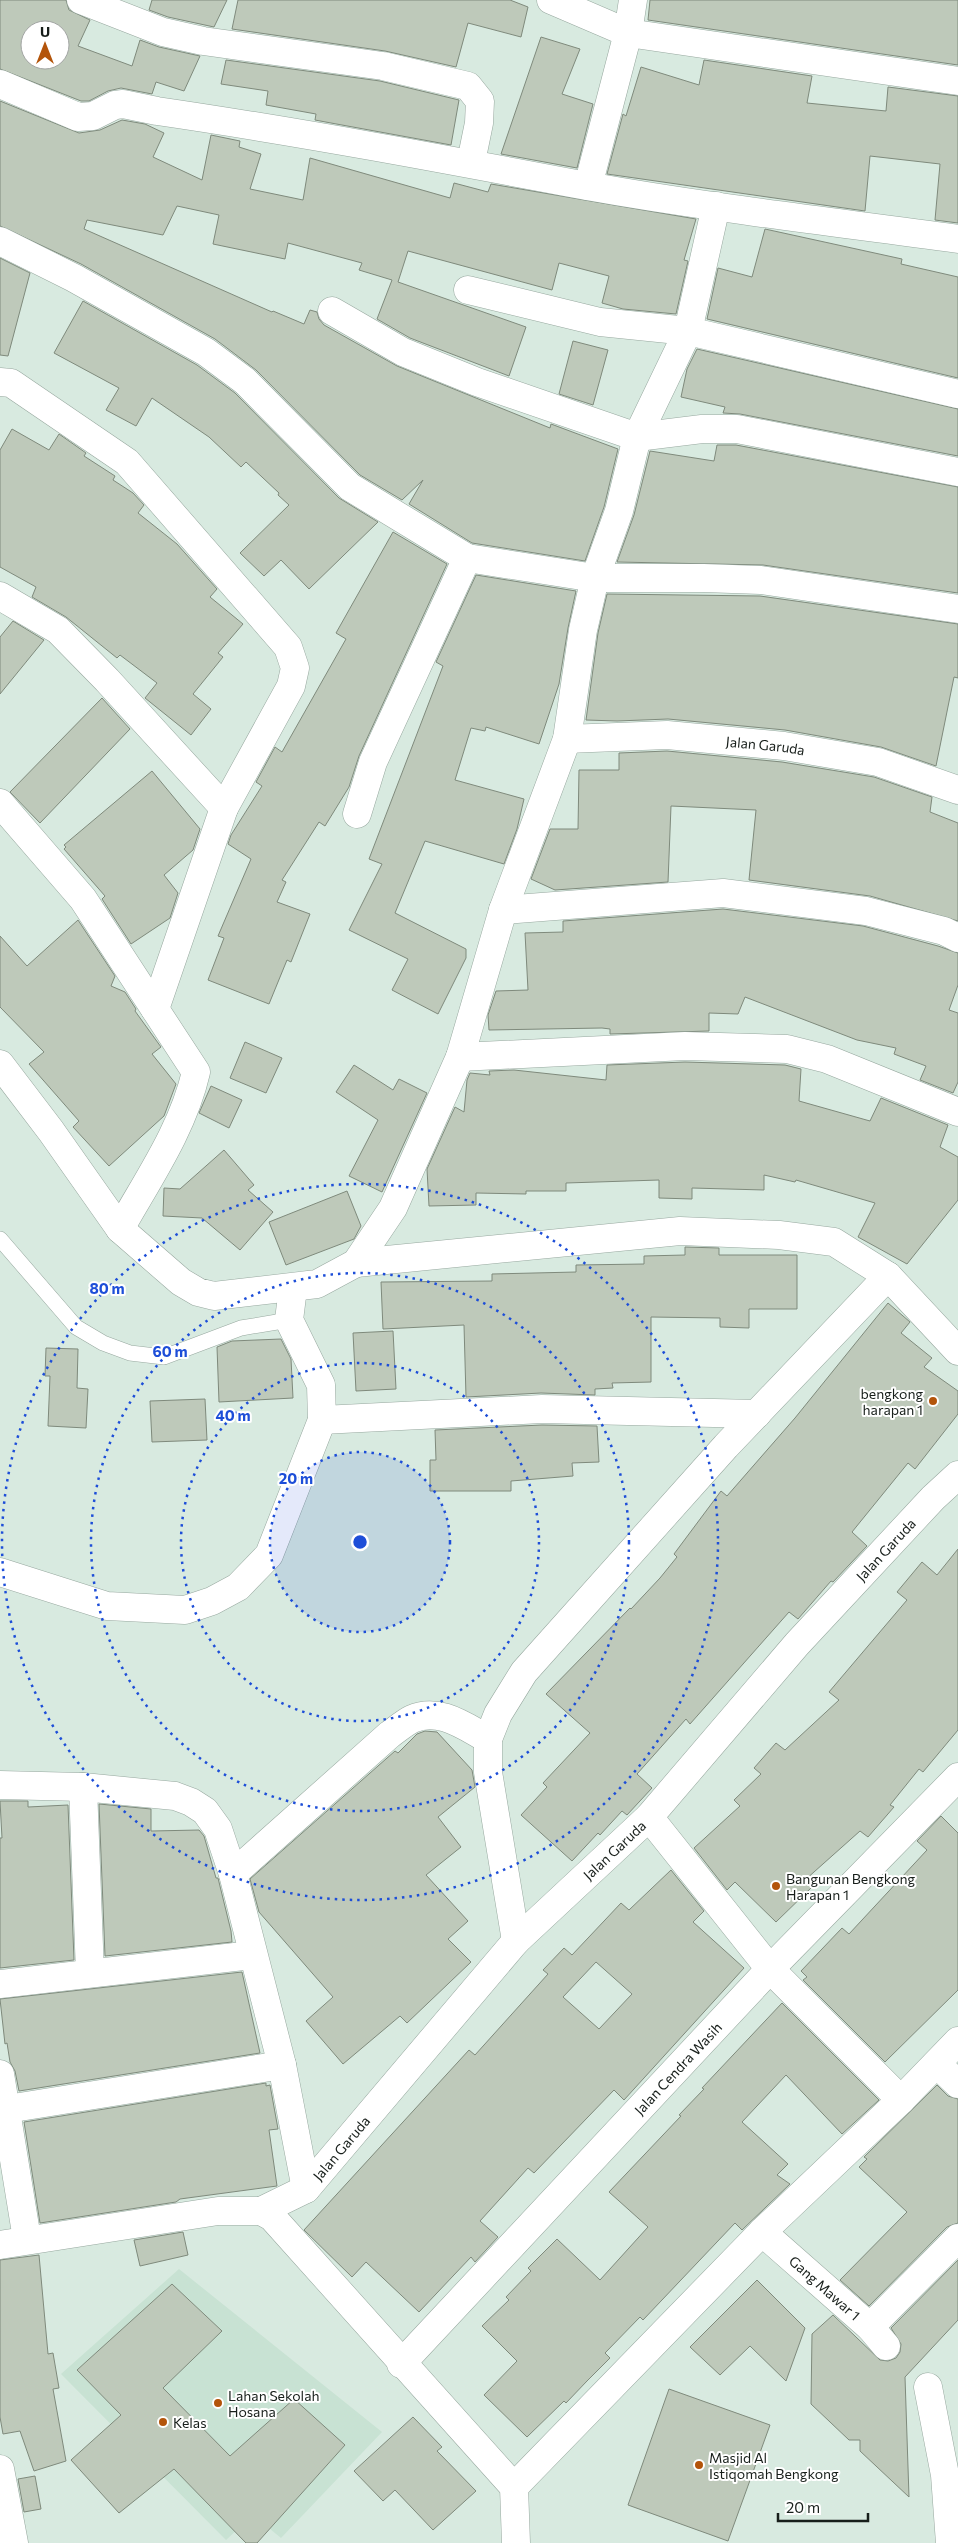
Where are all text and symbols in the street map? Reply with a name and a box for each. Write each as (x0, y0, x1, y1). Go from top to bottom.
north arrow (20, 20, 70, 70)
text: U (40, 23, 50, 40)
street label: Jalan Garuda (725, 732, 806, 758)
text: 80 m (89, 1279, 125, 1297)
text: 60 m (152, 1342, 188, 1360)
place label: bengkong harapan 1 (860, 1385, 923, 1418)
marker: bengkong harapan 1 (927, 1395, 939, 1407)
text: 40 m (215, 1406, 251, 1424)
text: 20 m (279, 1469, 313, 1487)
street label: Jalan Garuda (852, 1514, 919, 1584)
centre of rings (351, 1533, 369, 1551)
street label: Jalan Garuda (579, 1816, 649, 1883)
place label: Bangunan Bengkong Harapan 1 (786, 1870, 916, 1903)
marker: Bangunan Bengkong Harapan 1 (770, 1880, 782, 1892)
street label: Jalan Cendra Wasih (630, 2018, 725, 2118)
street label: Jalan Garuda (309, 2112, 373, 2184)
street label: Gang Mawar 1 (786, 2252, 864, 2323)
place label: Lahan Sekolah Hosana (228, 2387, 320, 2420)
marker: Lahan Sekolah Hosana (212, 2397, 224, 2409)
place label: Kelas (173, 2414, 207, 2431)
marker: Kelas (157, 2416, 169, 2428)
place label: Masjid Al Istiqomah Bengkong (709, 2449, 839, 2482)
marker: Masjid Al Istiqomah Bengkong (693, 2459, 705, 2471)
scale bar (778, 2490, 868, 2522)
text: 20 m (786, 2498, 820, 2516)

